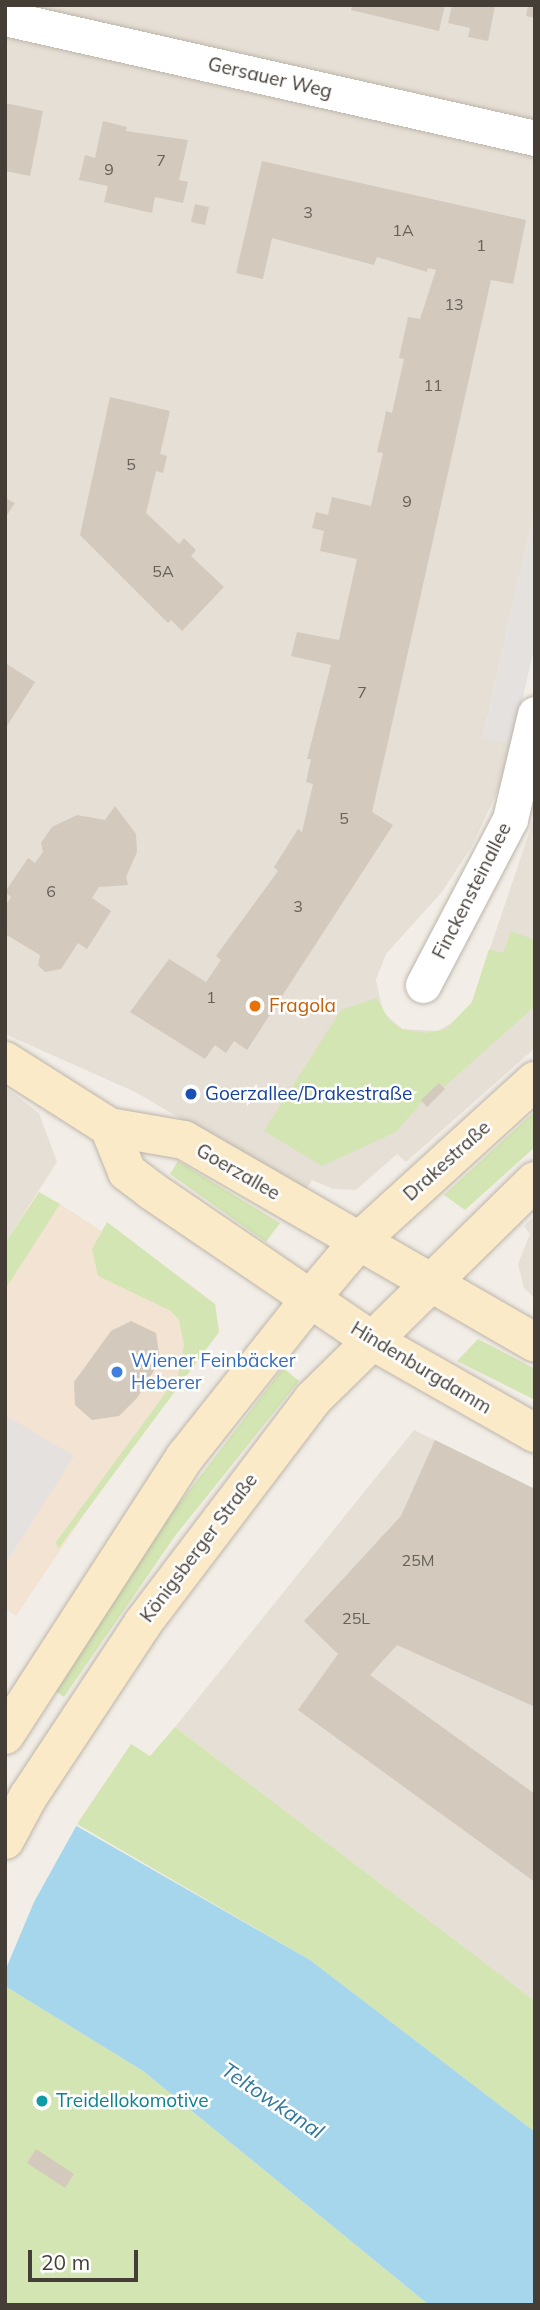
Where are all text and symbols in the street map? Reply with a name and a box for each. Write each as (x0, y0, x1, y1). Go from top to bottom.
street label: Gersauer Weg (206, 53, 334, 103)
house number: 7 (156, 150, 166, 170)
house number: 9 (104, 159, 114, 179)
house number: 3 (303, 202, 313, 222)
house number: 1A (392, 220, 414, 240)
house number: 1 (476, 235, 486, 255)
house number: 13 (444, 294, 464, 314)
house number: 11 (423, 375, 443, 395)
house number: 5 (126, 454, 136, 474)
house number: 9 (402, 491, 412, 511)
house number: 5A (152, 561, 174, 581)
house number: 7 (357, 682, 367, 702)
house number: 5 (339, 808, 349, 828)
street label: Finckensteinallee (428, 819, 516, 963)
house number: 6 (46, 881, 56, 901)
house number: 3 (293, 896, 303, 916)
house number: 1 (206, 987, 216, 1007)
place label: Fragola (269, 995, 336, 1017)
marker: Fragola (247, 998, 263, 1014)
place label: Goerzallee/Drakestraße (205, 1083, 412, 1105)
marker: Goerzallee/Drakestraße (183, 1086, 199, 1102)
street label: Drakestraße (399, 1116, 495, 1206)
street label: Goerzallee (192, 1139, 284, 1205)
street label: Hindenburgdamm (347, 1317, 495, 1419)
place label: Wiener Feinbäcker Heberer (131, 1350, 296, 1394)
marker: Wiener Feinbäcker Heberer (109, 1364, 125, 1380)
street label: Königsberger Straße (136, 1469, 262, 1627)
house number: 25M (402, 1550, 434, 1570)
house number: 25L (342, 1608, 370, 1628)
water label: Teltowkanal (217, 2057, 329, 2143)
place label: Treidellokomotive (56, 2090, 209, 2112)
marker: Treidellokomotive (34, 2093, 50, 2109)
scale bar (32, 2236, 142, 2280)
text: 20 m (41, 2249, 90, 2275)

